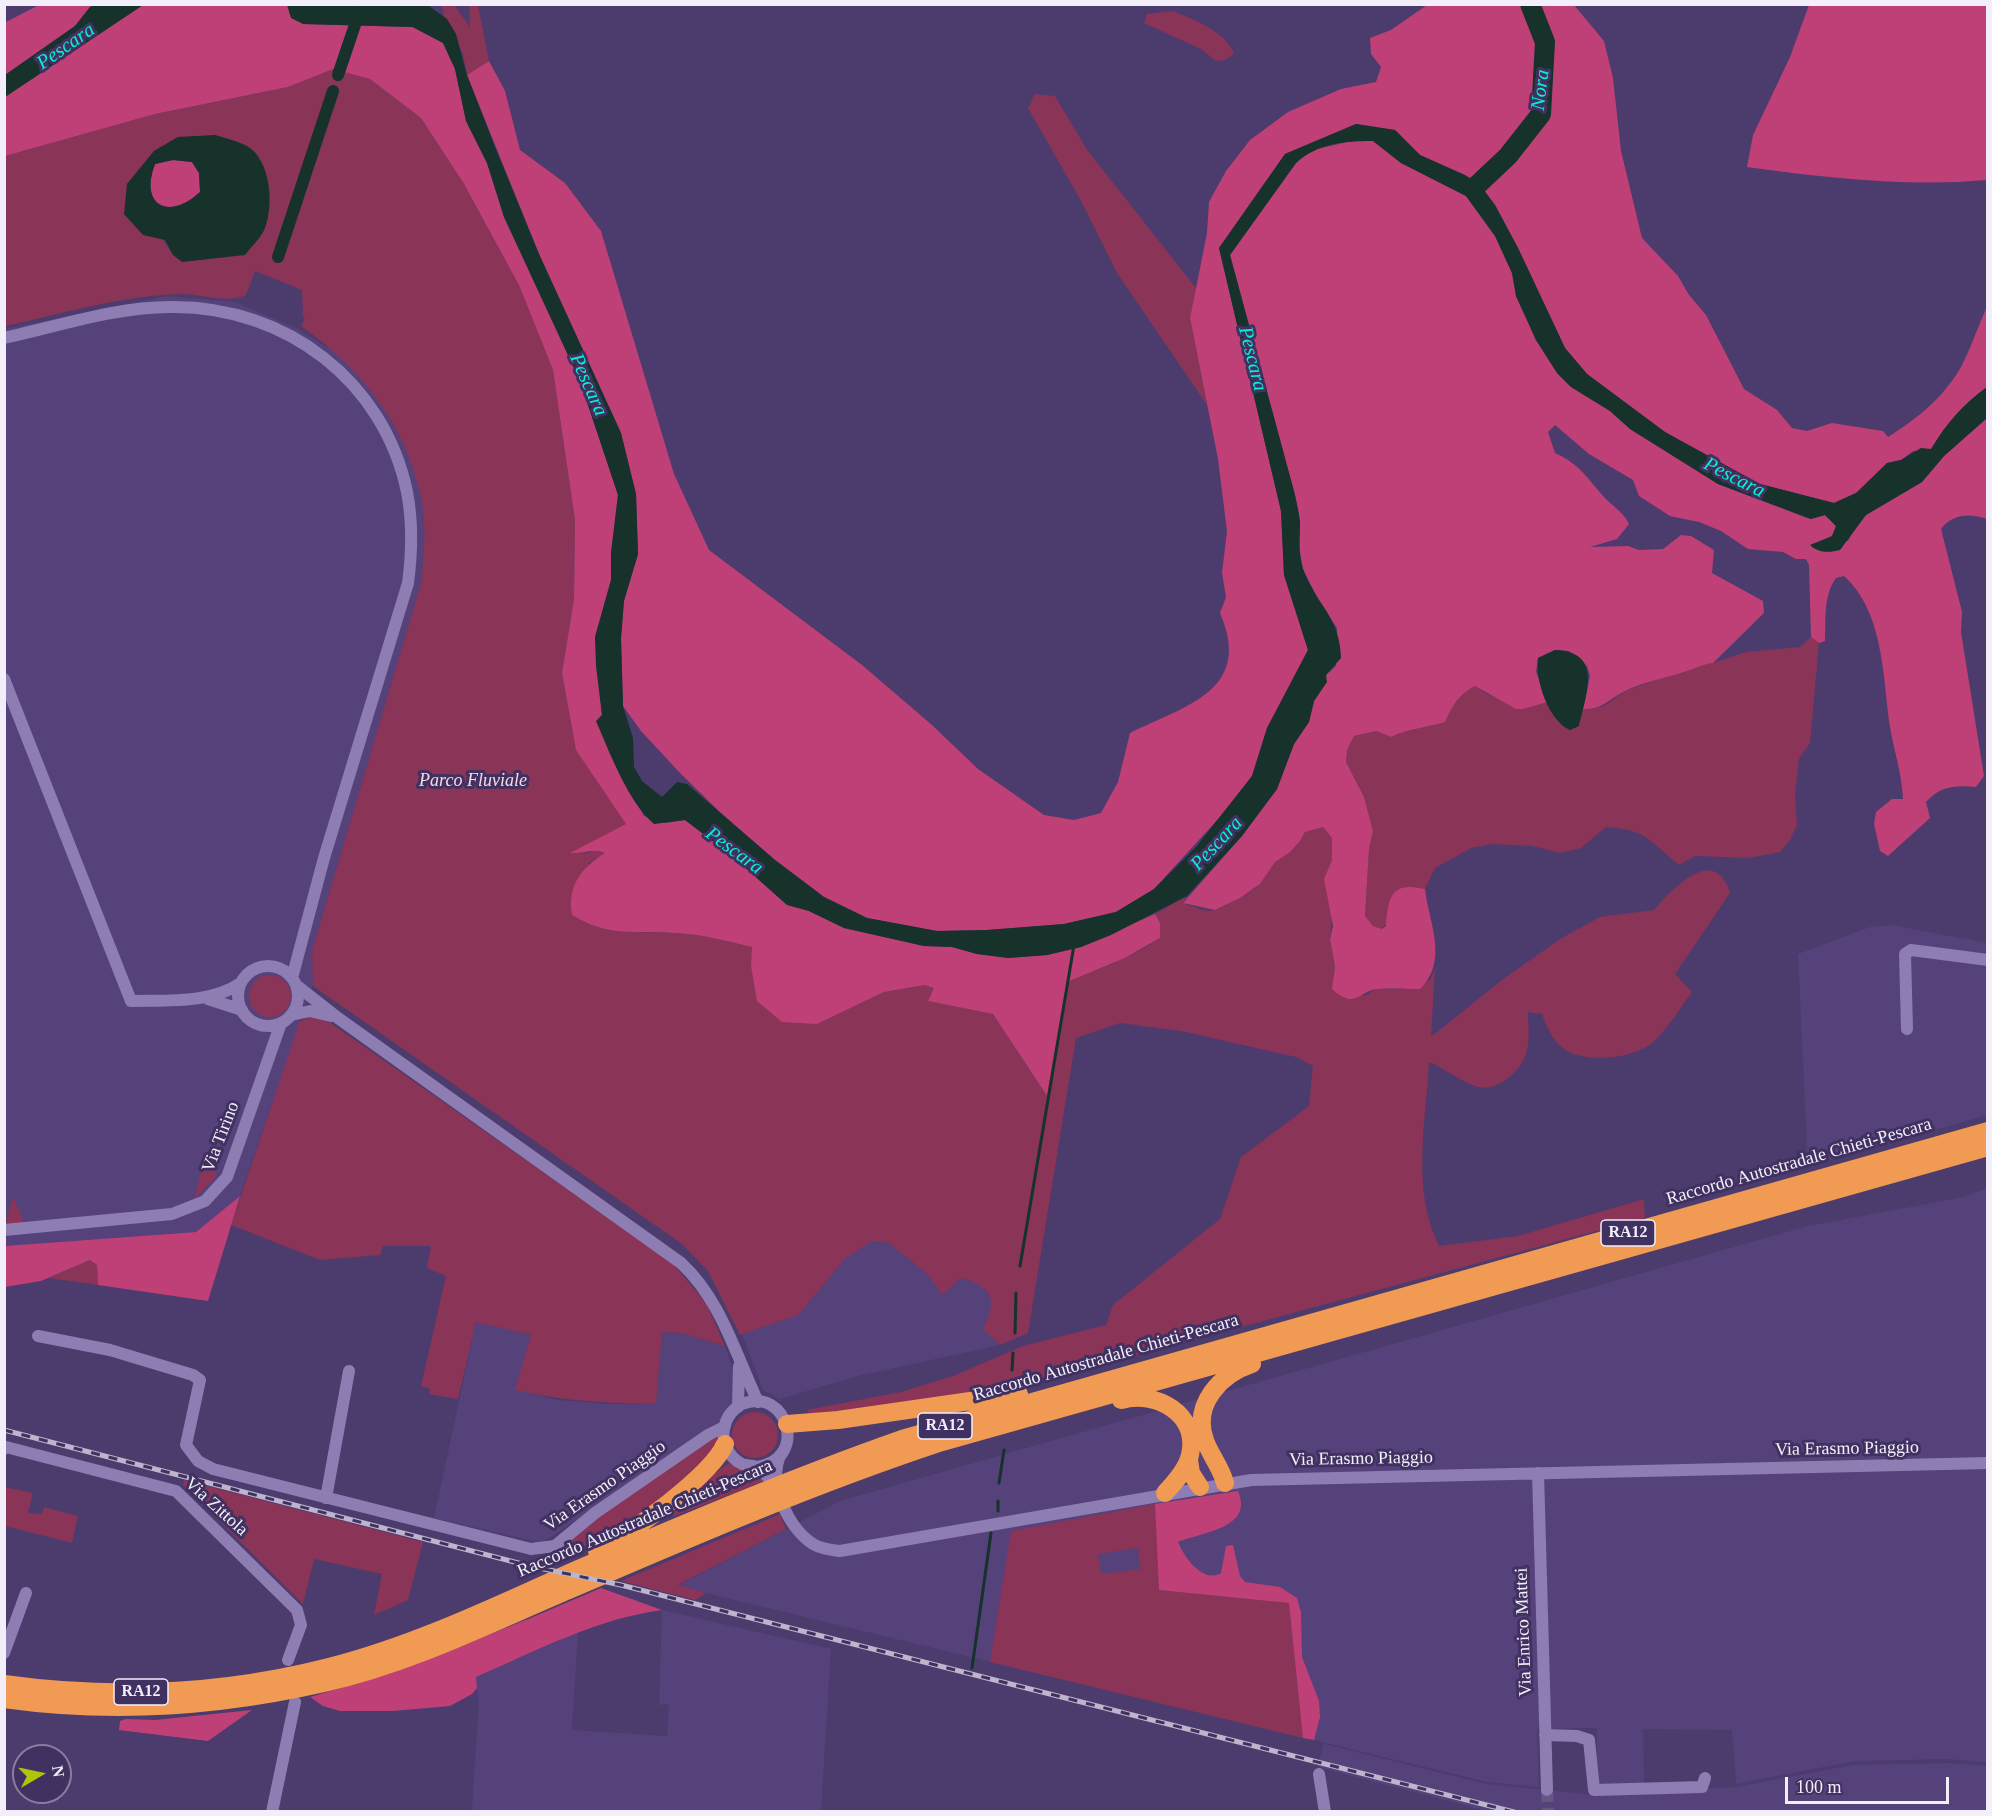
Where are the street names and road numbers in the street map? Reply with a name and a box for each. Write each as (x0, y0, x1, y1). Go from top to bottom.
street label: Via Tirino (198, 1099, 244, 1175)
street label: Raccordo Autostradale Chieti-Pescara (1664, 1114, 1934, 1210)
road number: RA12 (1601, 1220, 1655, 1246)
street label: Raccordo Autostradale Chieti-Pescara (971, 1310, 1241, 1406)
road number: RA12 (918, 1413, 972, 1439)
street label: Via Erasmo Piaggio (540, 1436, 670, 1536)
street label: Via Erasmo Piaggio (1775, 1437, 1919, 1461)
street label: Via Erasmo Piaggio (1289, 1447, 1433, 1471)
street label: Raccordo Autostradale Chieti-Pescara (514, 1455, 776, 1583)
street label: Via Zittola (180, 1473, 252, 1541)
street label: Via Enrico Mattei (1511, 1567, 1537, 1697)
road number: RA12 (114, 1679, 168, 1705)

